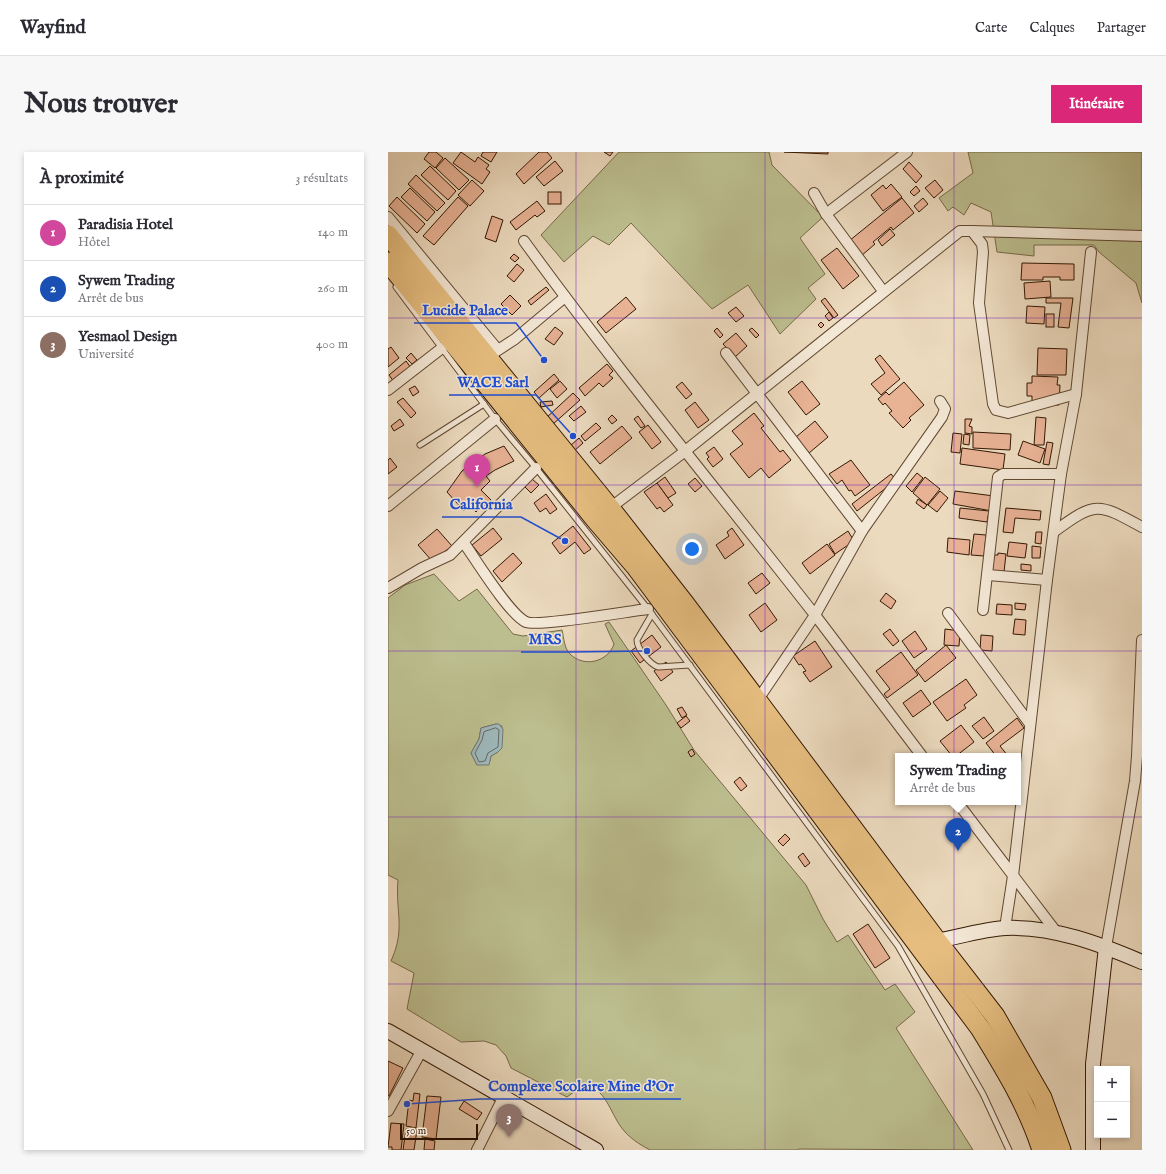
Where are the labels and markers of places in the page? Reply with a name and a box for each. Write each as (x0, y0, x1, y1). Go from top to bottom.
callout: Lucide Palace (414, 296, 516, 323)
callout: WACE Sarl (449, 368, 536, 395)
pin: 1 (464, 454, 490, 487)
callout: California (442, 490, 521, 517)
callout: MRS (521, 625, 570, 652)
pin: 2 (945, 818, 971, 851)
callout: Complexe Scolaire Mine d'Or (480, 1072, 681, 1099)
pin: 3 (496, 1104, 522, 1137)

